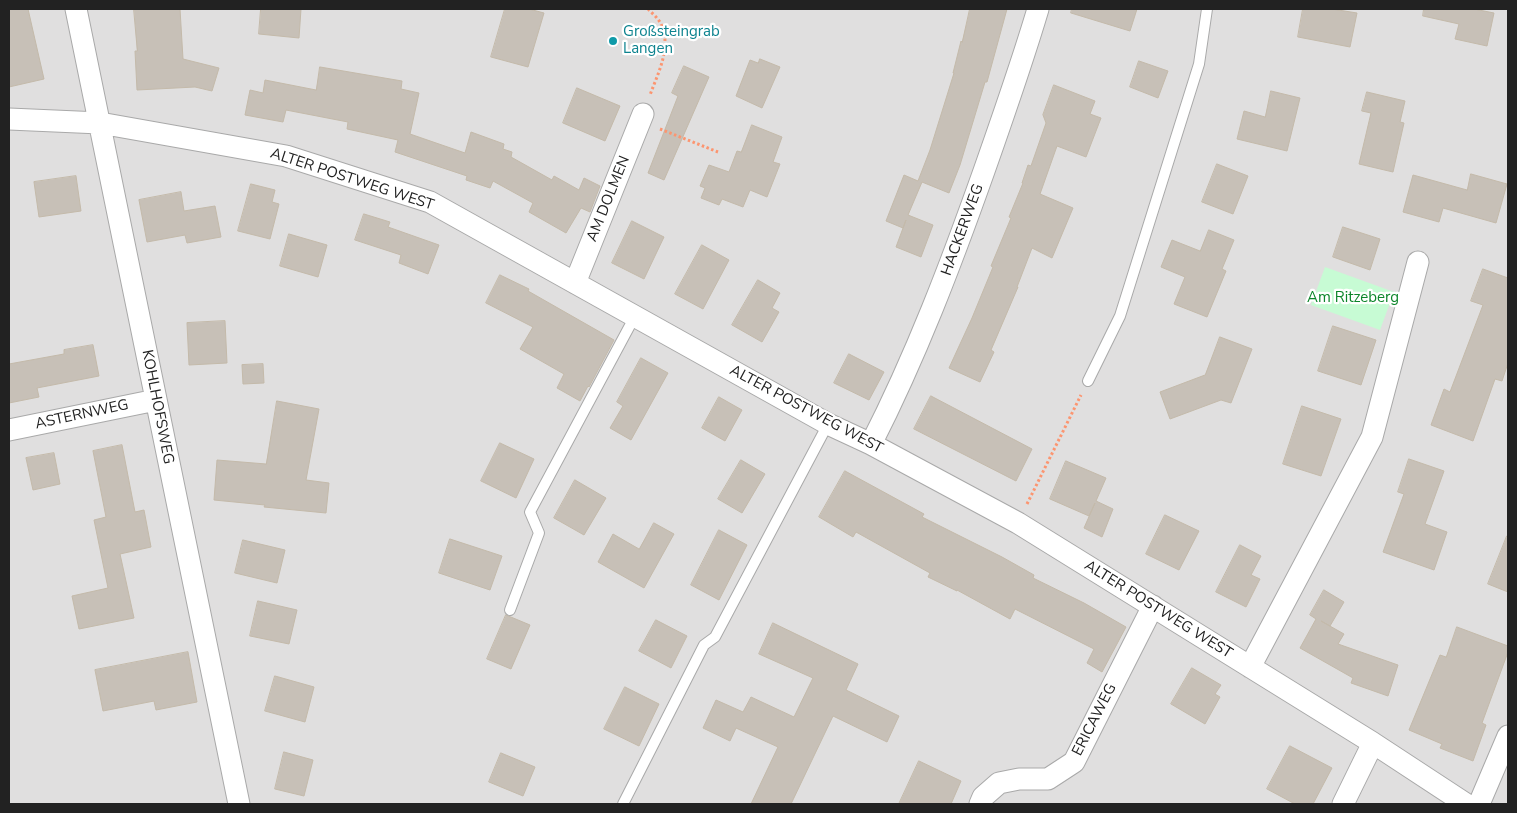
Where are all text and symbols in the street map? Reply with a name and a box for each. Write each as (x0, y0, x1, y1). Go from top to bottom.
place label: Großsteingrab Langen (623, 23, 720, 58)
marker: Großsteingrab Langen (607, 35, 619, 47)
street label: ALTER POSTWEG WEST (268, 145, 436, 215)
street label: AM DOLMEN (584, 153, 634, 245)
street label: HACKERWEG (938, 182, 988, 278)
park label: Am Ritzeberg (1307, 289, 1399, 307)
street label: KOHLHOFSWEG (137, 348, 177, 466)
street label: ALTER POSTWEG WEST (726, 362, 886, 458)
street label: ASTERNWEG (34, 396, 130, 434)
street label: ALTER POSTWEG WEST (1081, 557, 1235, 663)
street label: ERICAWEG (1069, 681, 1121, 759)

